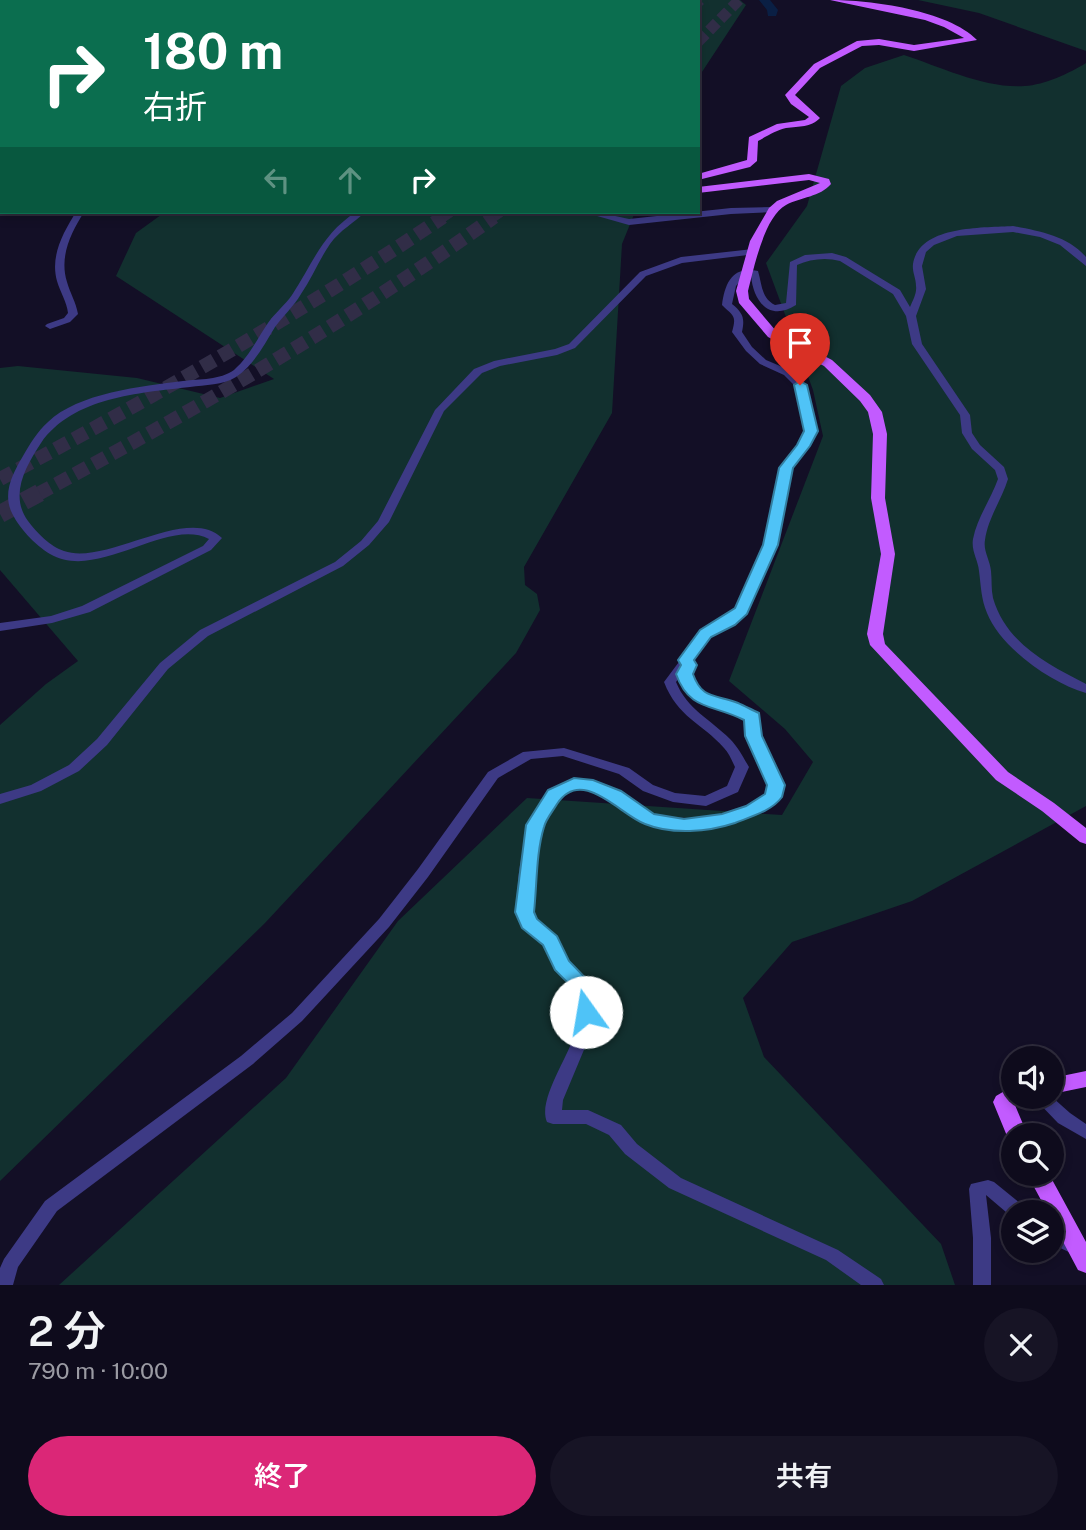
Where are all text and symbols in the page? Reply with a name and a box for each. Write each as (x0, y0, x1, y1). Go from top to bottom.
text: 180 m (143, 22, 283, 80)
icon: right (28, 28, 119, 119)
text: 右折 (143, 88, 207, 125)
icon: left (258, 161, 296, 199)
icon: ahead (331, 161, 369, 199)
icon: right (404, 161, 442, 199)
pin (770, 313, 830, 385)
icon: arrive (781, 324, 819, 362)
position arrow (549, 975, 623, 1049)
map controls (1001, 1046, 1064, 1263)
button: sound (1001, 1046, 1064, 1109)
button: search (1001, 1123, 1064, 1186)
button: layers (1001, 1200, 1064, 1263)
text: 2 分 (28, 1306, 106, 1355)
button: close (984, 1308, 1058, 1382)
text: 790 m · 10:00 (28, 1357, 168, 1384)
button: 終了 (28, 1436, 536, 1516)
button: 共有 (550, 1436, 1058, 1516)

